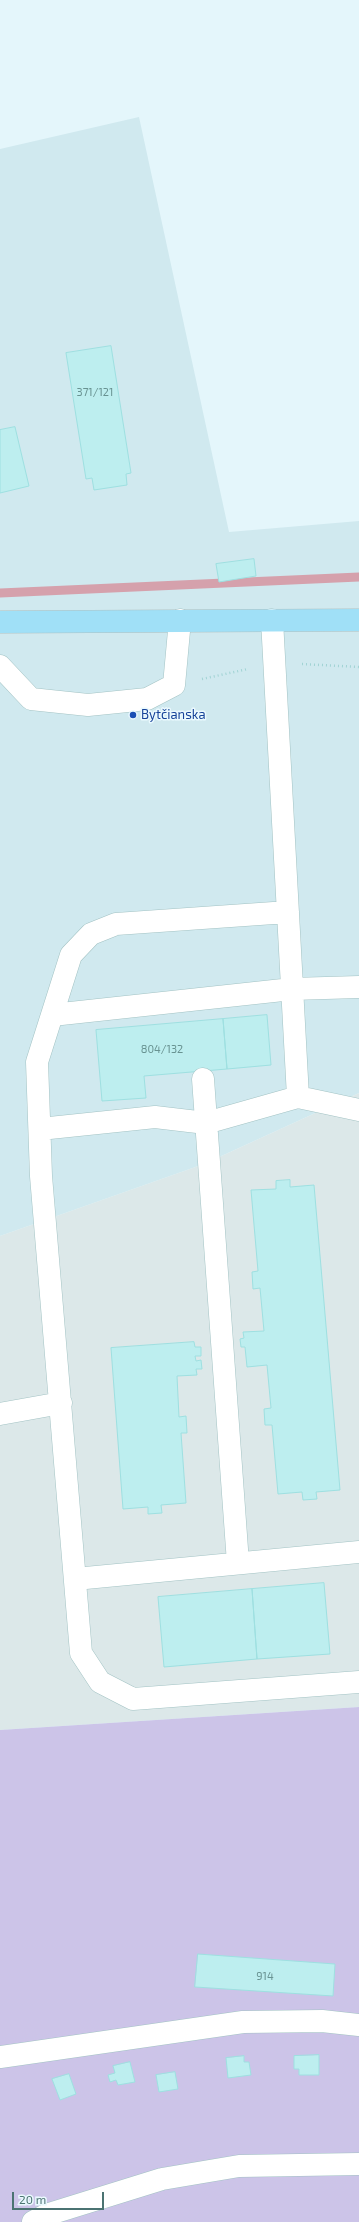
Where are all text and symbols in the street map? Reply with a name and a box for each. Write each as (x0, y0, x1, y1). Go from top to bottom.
house number: 371/121 (77, 385, 113, 399)
place label: Bytčianska (141, 707, 206, 723)
marker: Bytčianska (128, 710, 138, 720)
house number: 804/132 (141, 1042, 183, 1056)
house number: 914 (256, 1969, 274, 1983)
scale bar (14, 2184, 106, 2210)
text: 20 m (19, 2192, 46, 2206)

